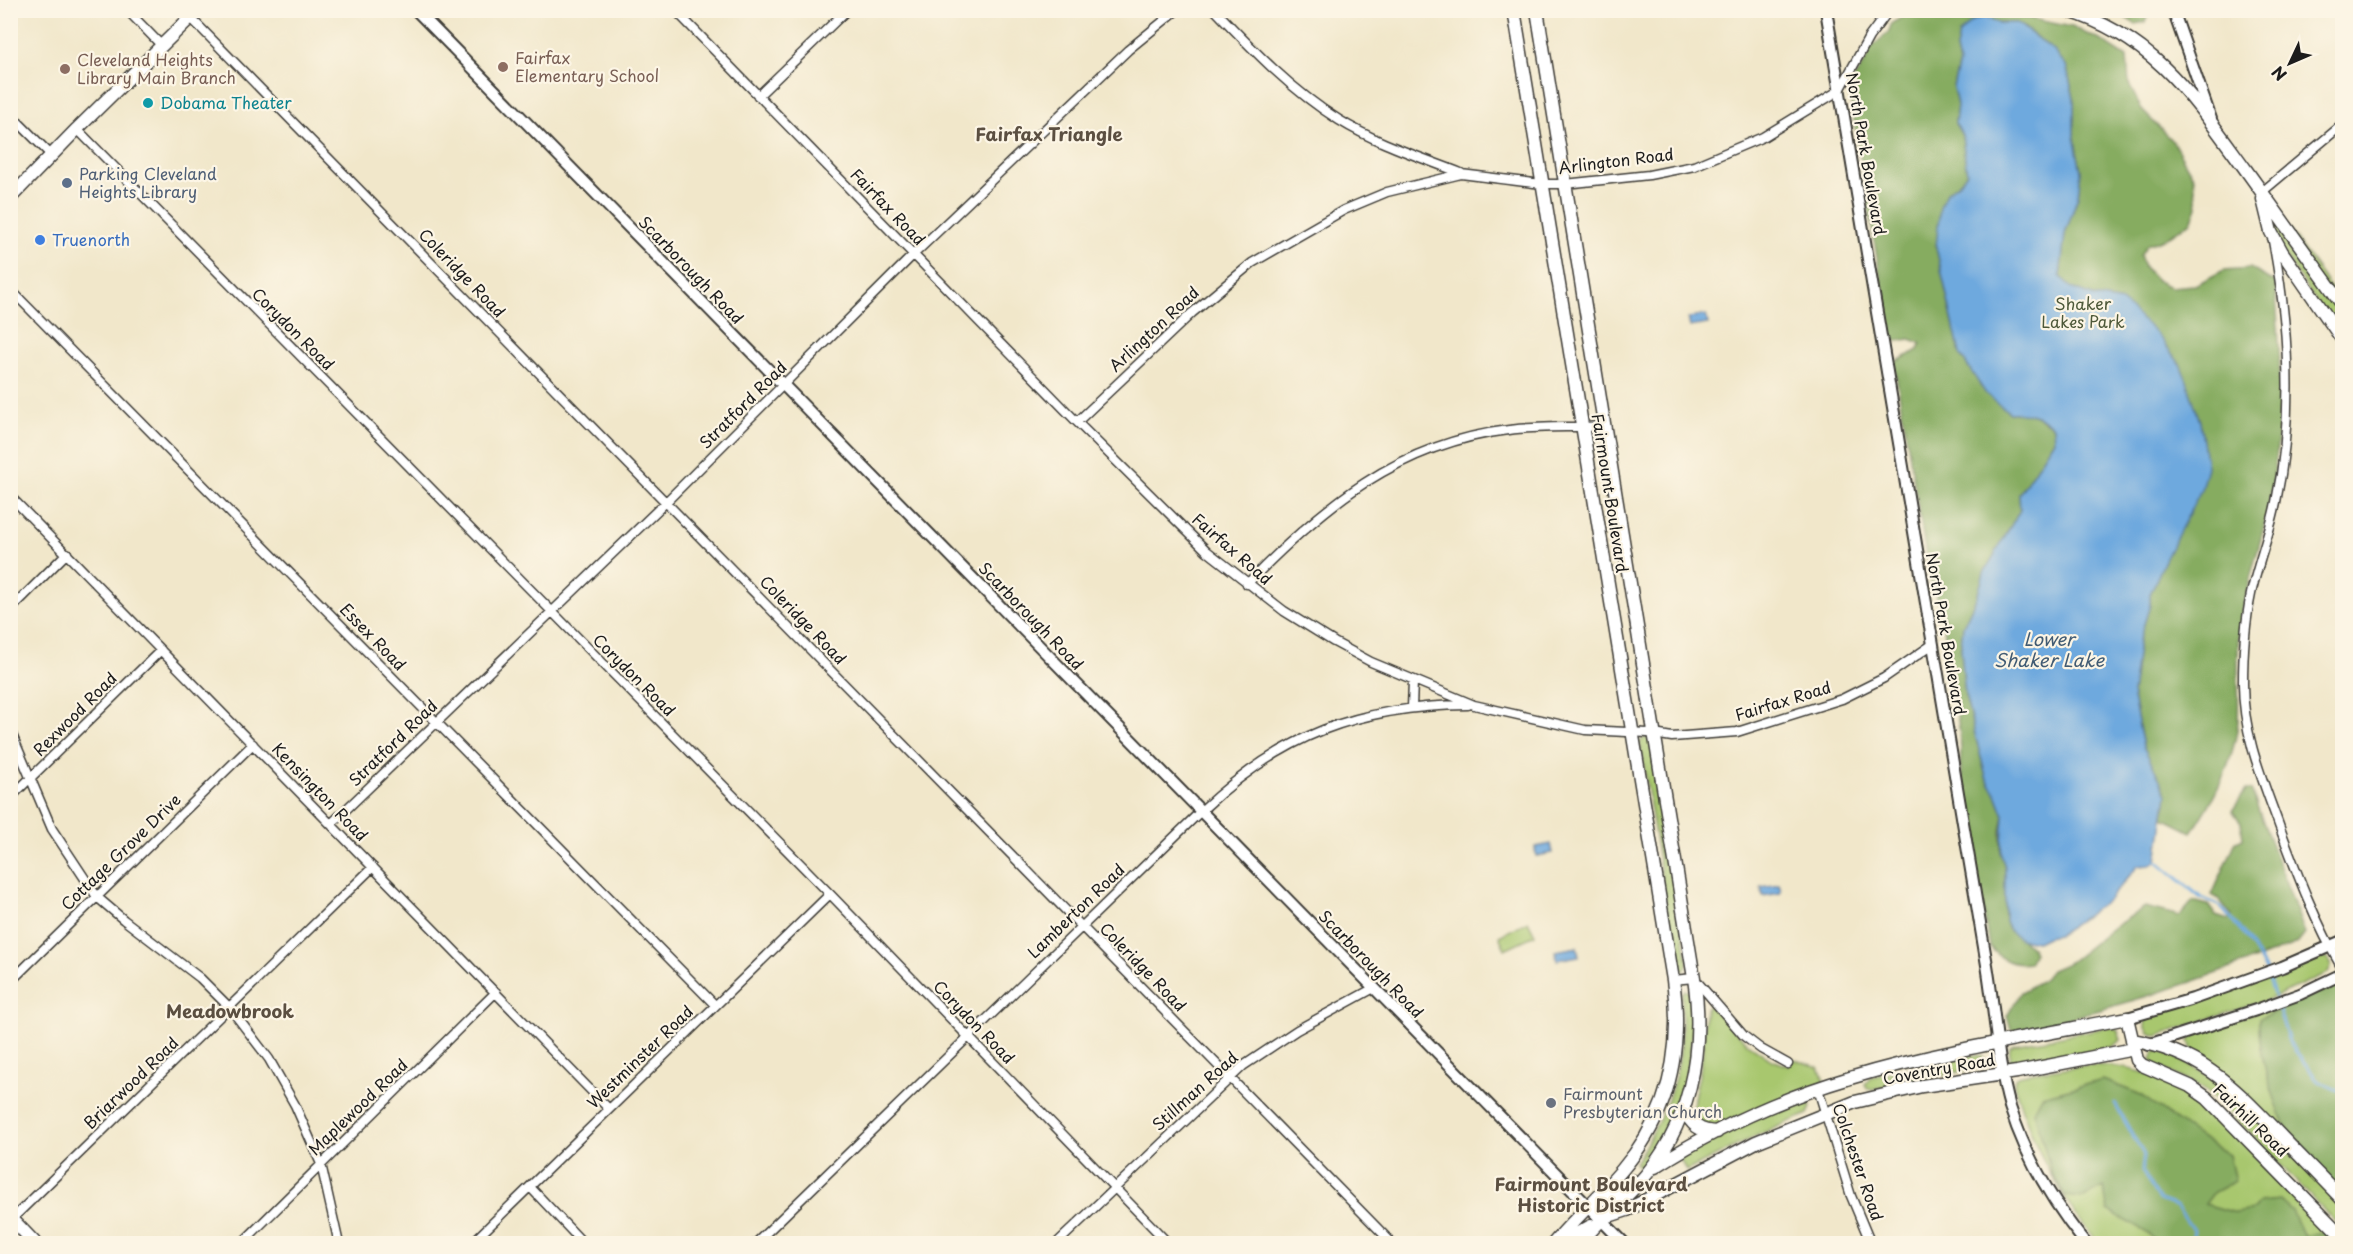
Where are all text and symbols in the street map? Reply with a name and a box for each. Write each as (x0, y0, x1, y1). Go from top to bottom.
north arrow (2260, 33, 2320, 93)
place label: Fairfax Elementary School (515, 45, 659, 87)
place label: Cleveland Heights Library Main Branch (77, 47, 236, 89)
marker: Fairfax Elementary School (496, 60, 510, 74)
text: N (2265, 61, 2292, 87)
marker: Cleveland Heights Library Main Branch (58, 62, 72, 76)
street label: North Park Boulevard (1841, 71, 1893, 237)
place label: Dobama Theater (160, 90, 292, 114)
marker: Dobama Theater (141, 96, 155, 110)
district label: Fairfax Triangle (975, 120, 1123, 147)
street label: Arlington Road (1557, 141, 1675, 179)
place label: Parking Cleveland Heights Library (79, 161, 217, 203)
street label: Fairfax Road (846, 162, 932, 250)
marker: Parking Cleveland Heights Library (60, 176, 74, 190)
street label: Scarborough Road (634, 210, 750, 329)
street label: Coleridge Road (414, 222, 512, 322)
place label: Truenorth (52, 227, 130, 251)
marker: Truenorth (33, 233, 47, 247)
street label: Arlington Road (1103, 280, 1204, 376)
street label: Corydon Road (247, 281, 341, 375)
park label: Shaker Lakes Park (2041, 291, 2125, 333)
street label: Stratford Road (693, 355, 792, 454)
street label: Fairmount Boulevard (1587, 412, 1635, 574)
street label: Fairfax Road (1187, 507, 1278, 590)
street label: North Park Boulevard (1921, 551, 1973, 717)
street label: Scarborough Road (974, 556, 1090, 675)
street label: Coleridge Road (755, 569, 853, 669)
street label: Essex Road (335, 597, 412, 676)
water label: Lower Shaker Lake (1994, 625, 2105, 673)
street label: Corydon Road (588, 627, 682, 721)
street label: Rexwood Road (27, 666, 122, 761)
street label: Fairfax Road (1732, 674, 1834, 726)
street label: Stratford Road (342, 694, 442, 791)
street label: Kensington Road (267, 737, 374, 846)
street label: Cottage Grove Drive (55, 788, 186, 915)
street label: Lamberton Road (1021, 857, 1129, 963)
street label: Scarborough Road (1314, 904, 1430, 1023)
street label: Coleridge Road (1095, 916, 1193, 1016)
street label: Corydon Road (928, 974, 1021, 1069)
district label: Meadowbrook (166, 997, 294, 1024)
street label: Westminster Road (581, 999, 698, 1113)
street label: Briarwood Road (78, 1031, 183, 1134)
street label: Stillman Road (1146, 1045, 1243, 1135)
street label: Coventry Road (1881, 1046, 1997, 1090)
street label: Maplewood Road (302, 1053, 412, 1160)
street label: Fairhill Road (2209, 1077, 2295, 1162)
place label: Fairmount Presbyterian Church (1563, 1081, 1722, 1123)
marker: Fairmount Presbyterian Church (1544, 1096, 1558, 1110)
street label: Colchester Road (1828, 1100, 1890, 1224)
district label: Fairmount Boulevard Historic District (1494, 1170, 1688, 1218)

